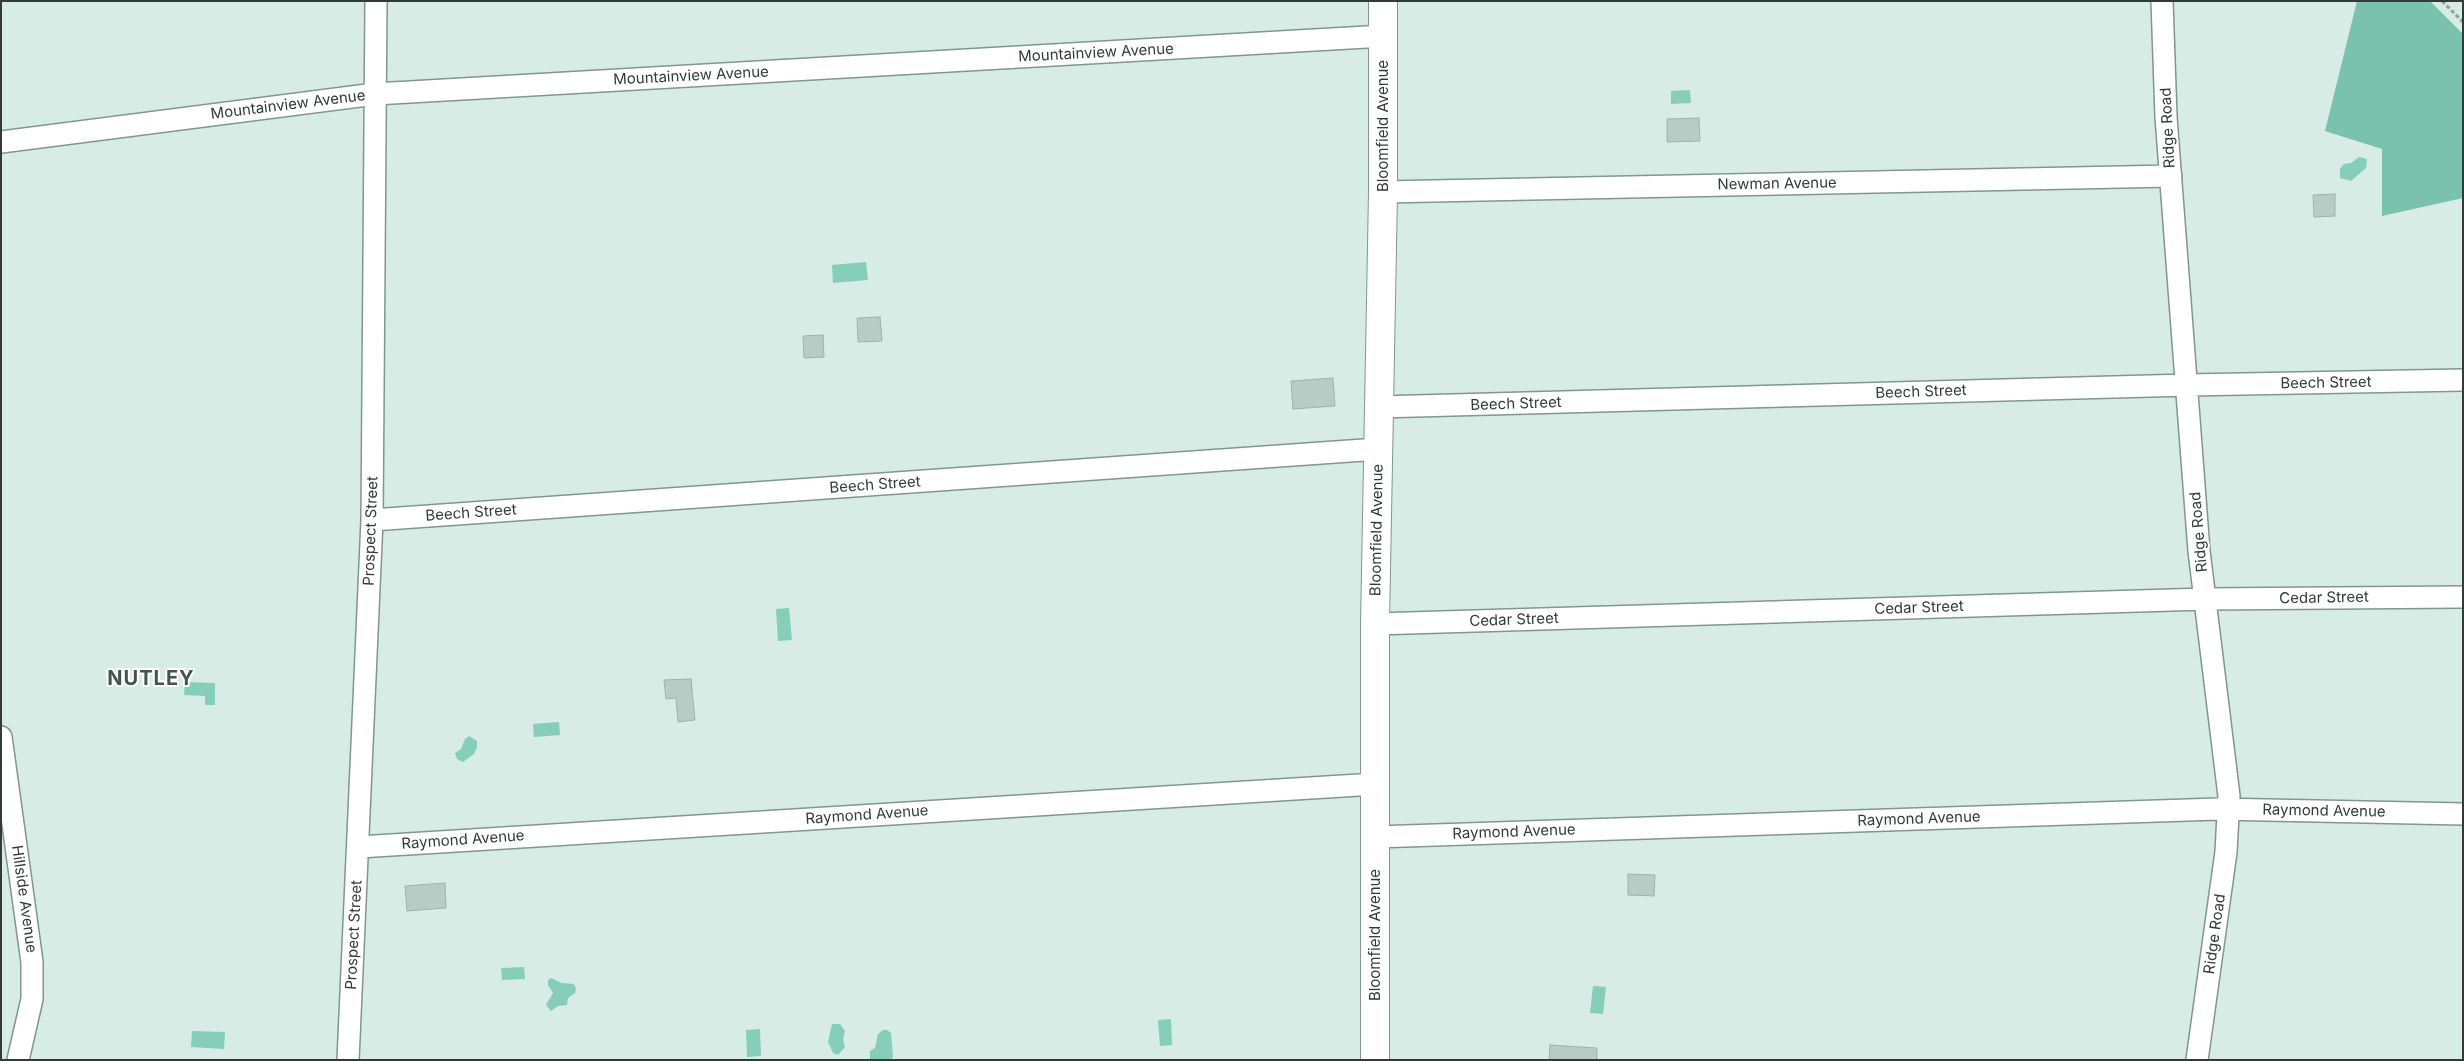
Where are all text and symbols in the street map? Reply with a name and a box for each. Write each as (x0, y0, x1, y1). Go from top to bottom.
street label: Mountainview Avenue (1018, 40, 1174, 66)
street label: Bloomfield Avenue (1374, 60, 1392, 192)
street label: Mountainview Avenue (613, 63, 769, 89)
street label: Mountainview Avenue (210, 87, 366, 123)
street label: Ridge Road (2157, 87, 2179, 169)
street label: Newman Avenue (1717, 174, 1837, 194)
street label: Beech Street (2280, 373, 2372, 393)
street label: Beech Street (1875, 381, 1967, 403)
street label: Beech Street (1470, 393, 1562, 415)
street label: Bloomfield Avenue (1367, 464, 1387, 596)
street label: Beech Street (829, 473, 921, 497)
street label: Prospect Street (360, 476, 382, 586)
street label: Ridge Road (2187, 491, 2211, 573)
street label: Beech Street (425, 501, 517, 525)
street label: Cedar Street (2279, 588, 2369, 608)
street label: Cedar Street (1874, 597, 1964, 619)
street label: Cedar Street (1469, 609, 1559, 631)
district label: NUTLEY (107, 667, 195, 691)
street label: Raymond Avenue (2262, 801, 2386, 821)
street label: Raymond Avenue (805, 802, 929, 828)
street label: Raymond Avenue (1857, 808, 1981, 830)
street label: Raymond Avenue (1452, 821, 1576, 843)
street label: Raymond Avenue (401, 827, 525, 853)
street label: Hillside Avenue (8, 844, 40, 954)
street label: Bloomfield Avenue (1366, 869, 1384, 1001)
street label: Prospect Street (342, 880, 366, 990)
street label: Ridge Road (2200, 893, 2230, 975)

